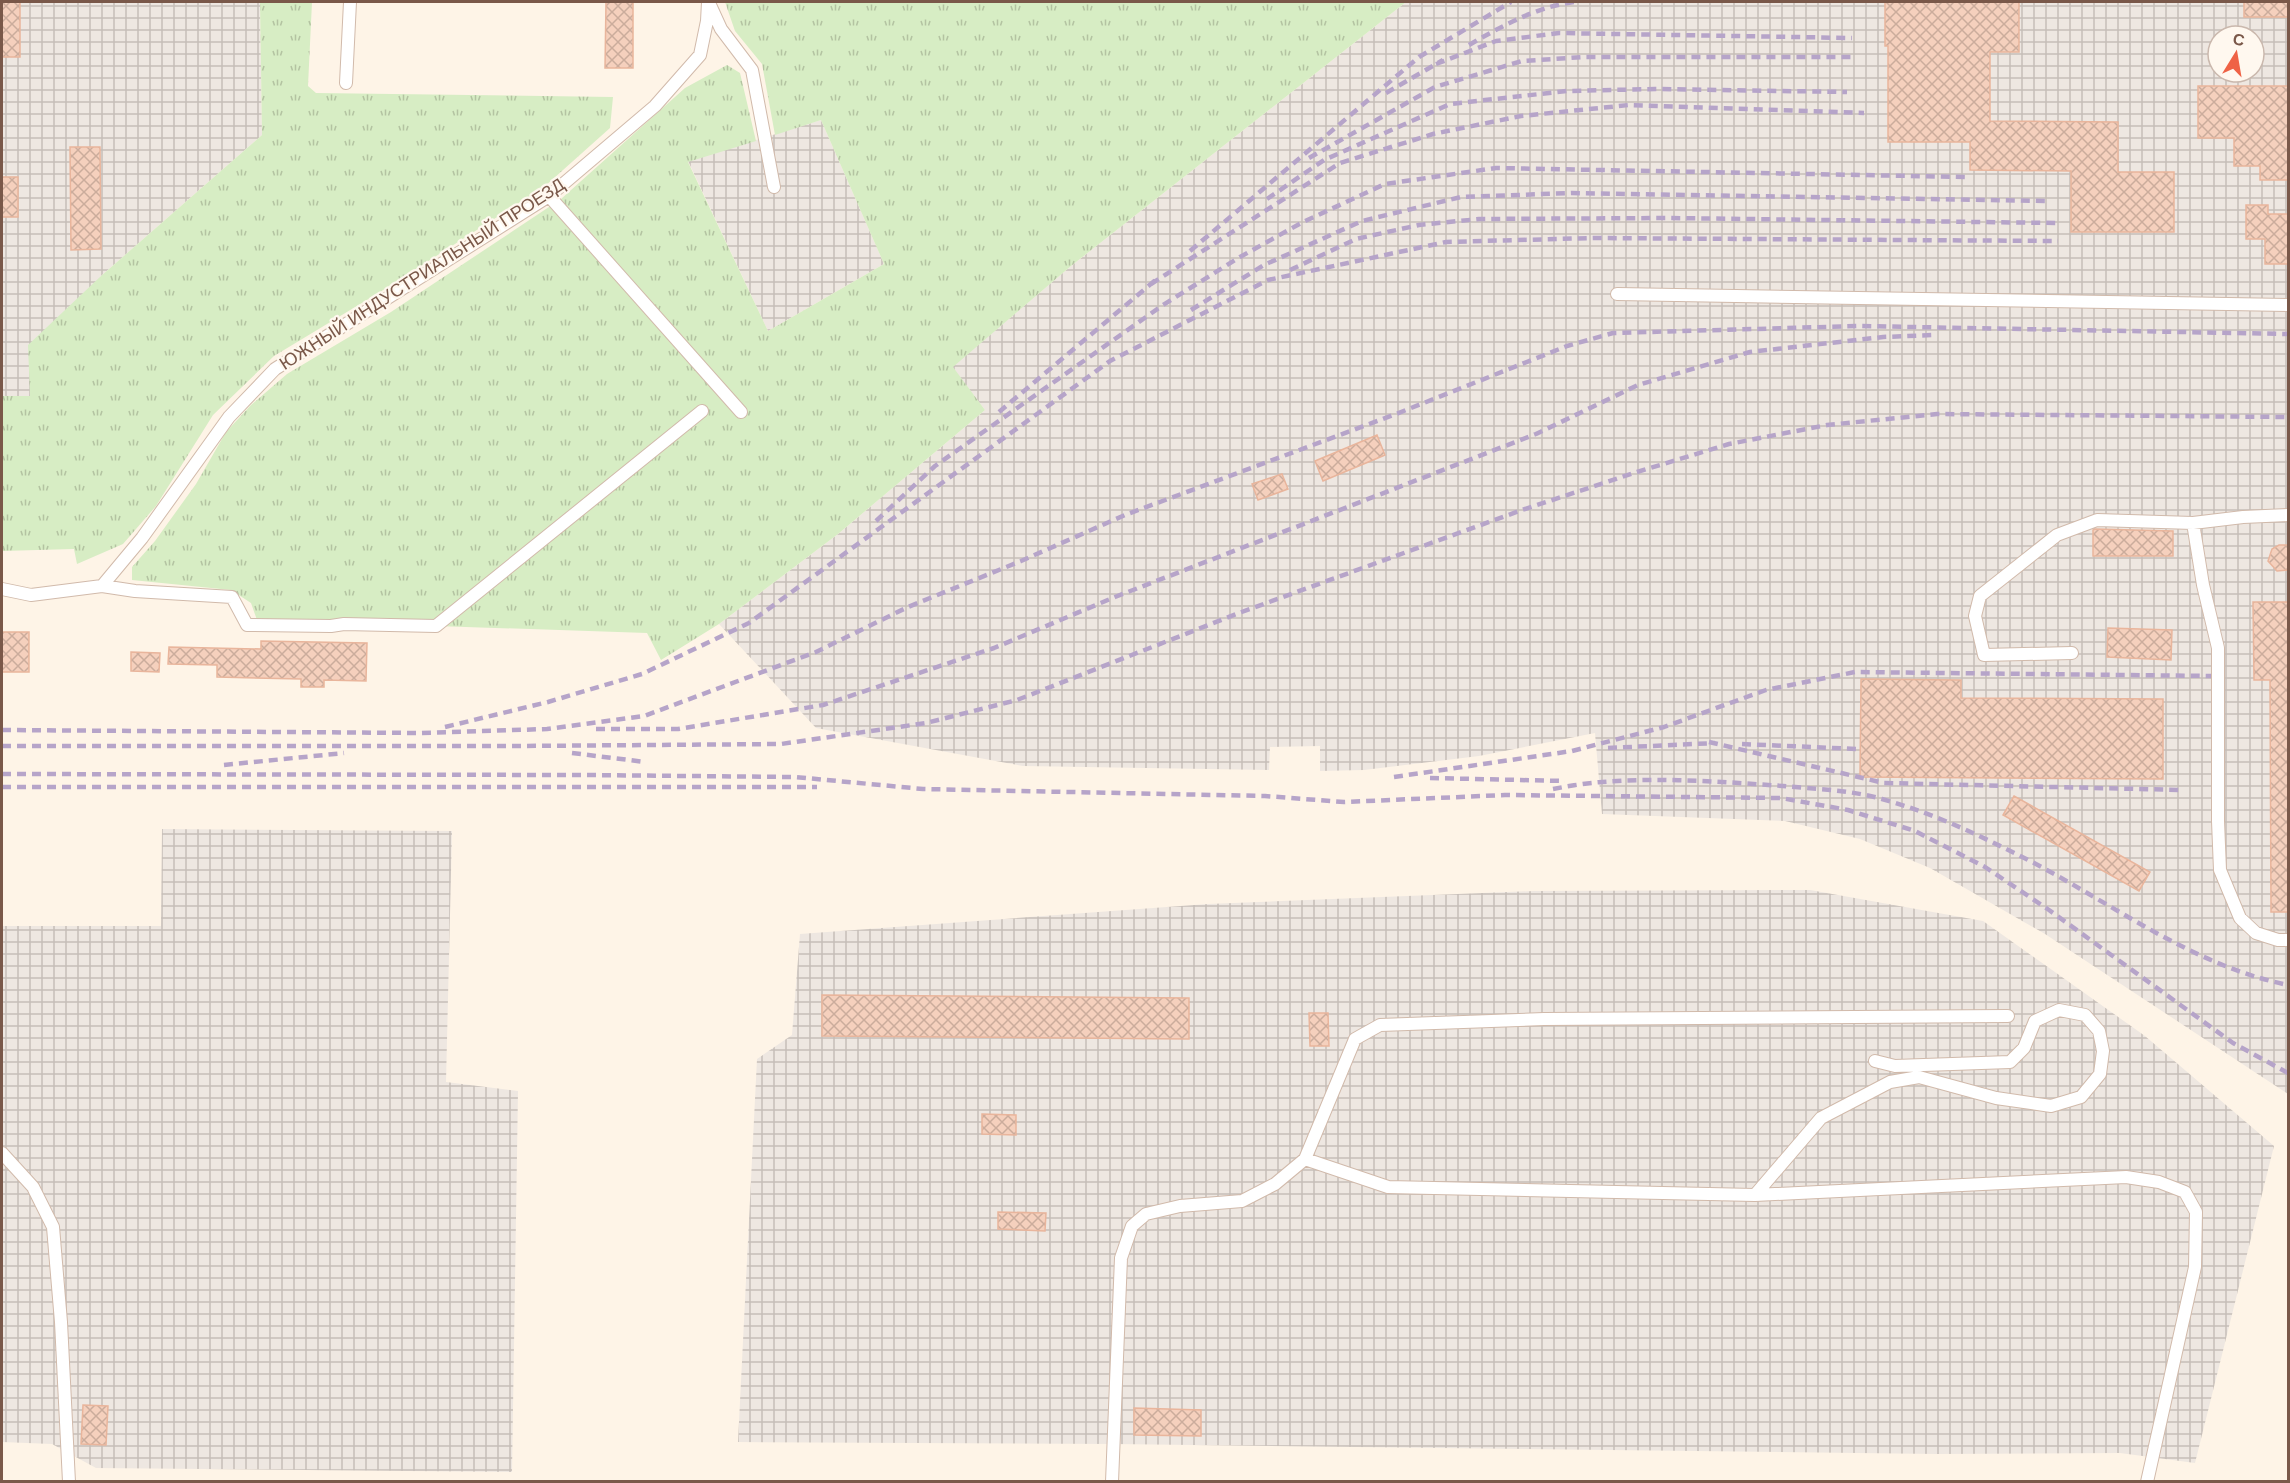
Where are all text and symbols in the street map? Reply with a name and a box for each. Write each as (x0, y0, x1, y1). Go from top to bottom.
north arrow (2206, 24, 2266, 84)
text: С (2231, 30, 2246, 49)
street label: ЮЖНЫЙ ИНДУСТРИАЛЬНЫЙ ПРОЕЗД (275, 173, 568, 374)

